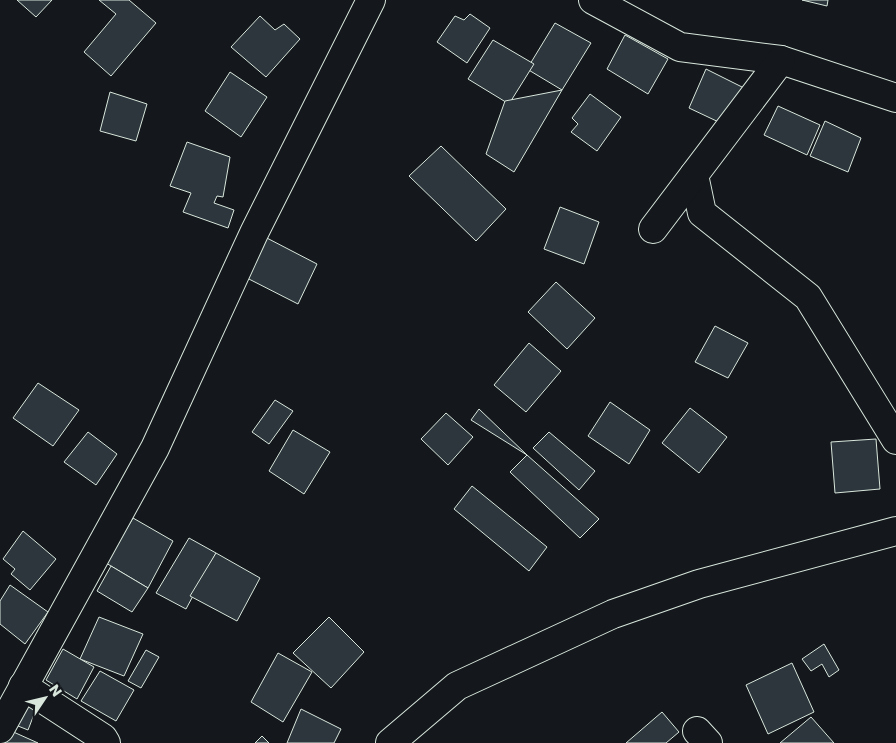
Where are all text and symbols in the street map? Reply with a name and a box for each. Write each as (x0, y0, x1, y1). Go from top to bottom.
north arrow (20, 673, 70, 723)
text: N (44, 680, 67, 701)

